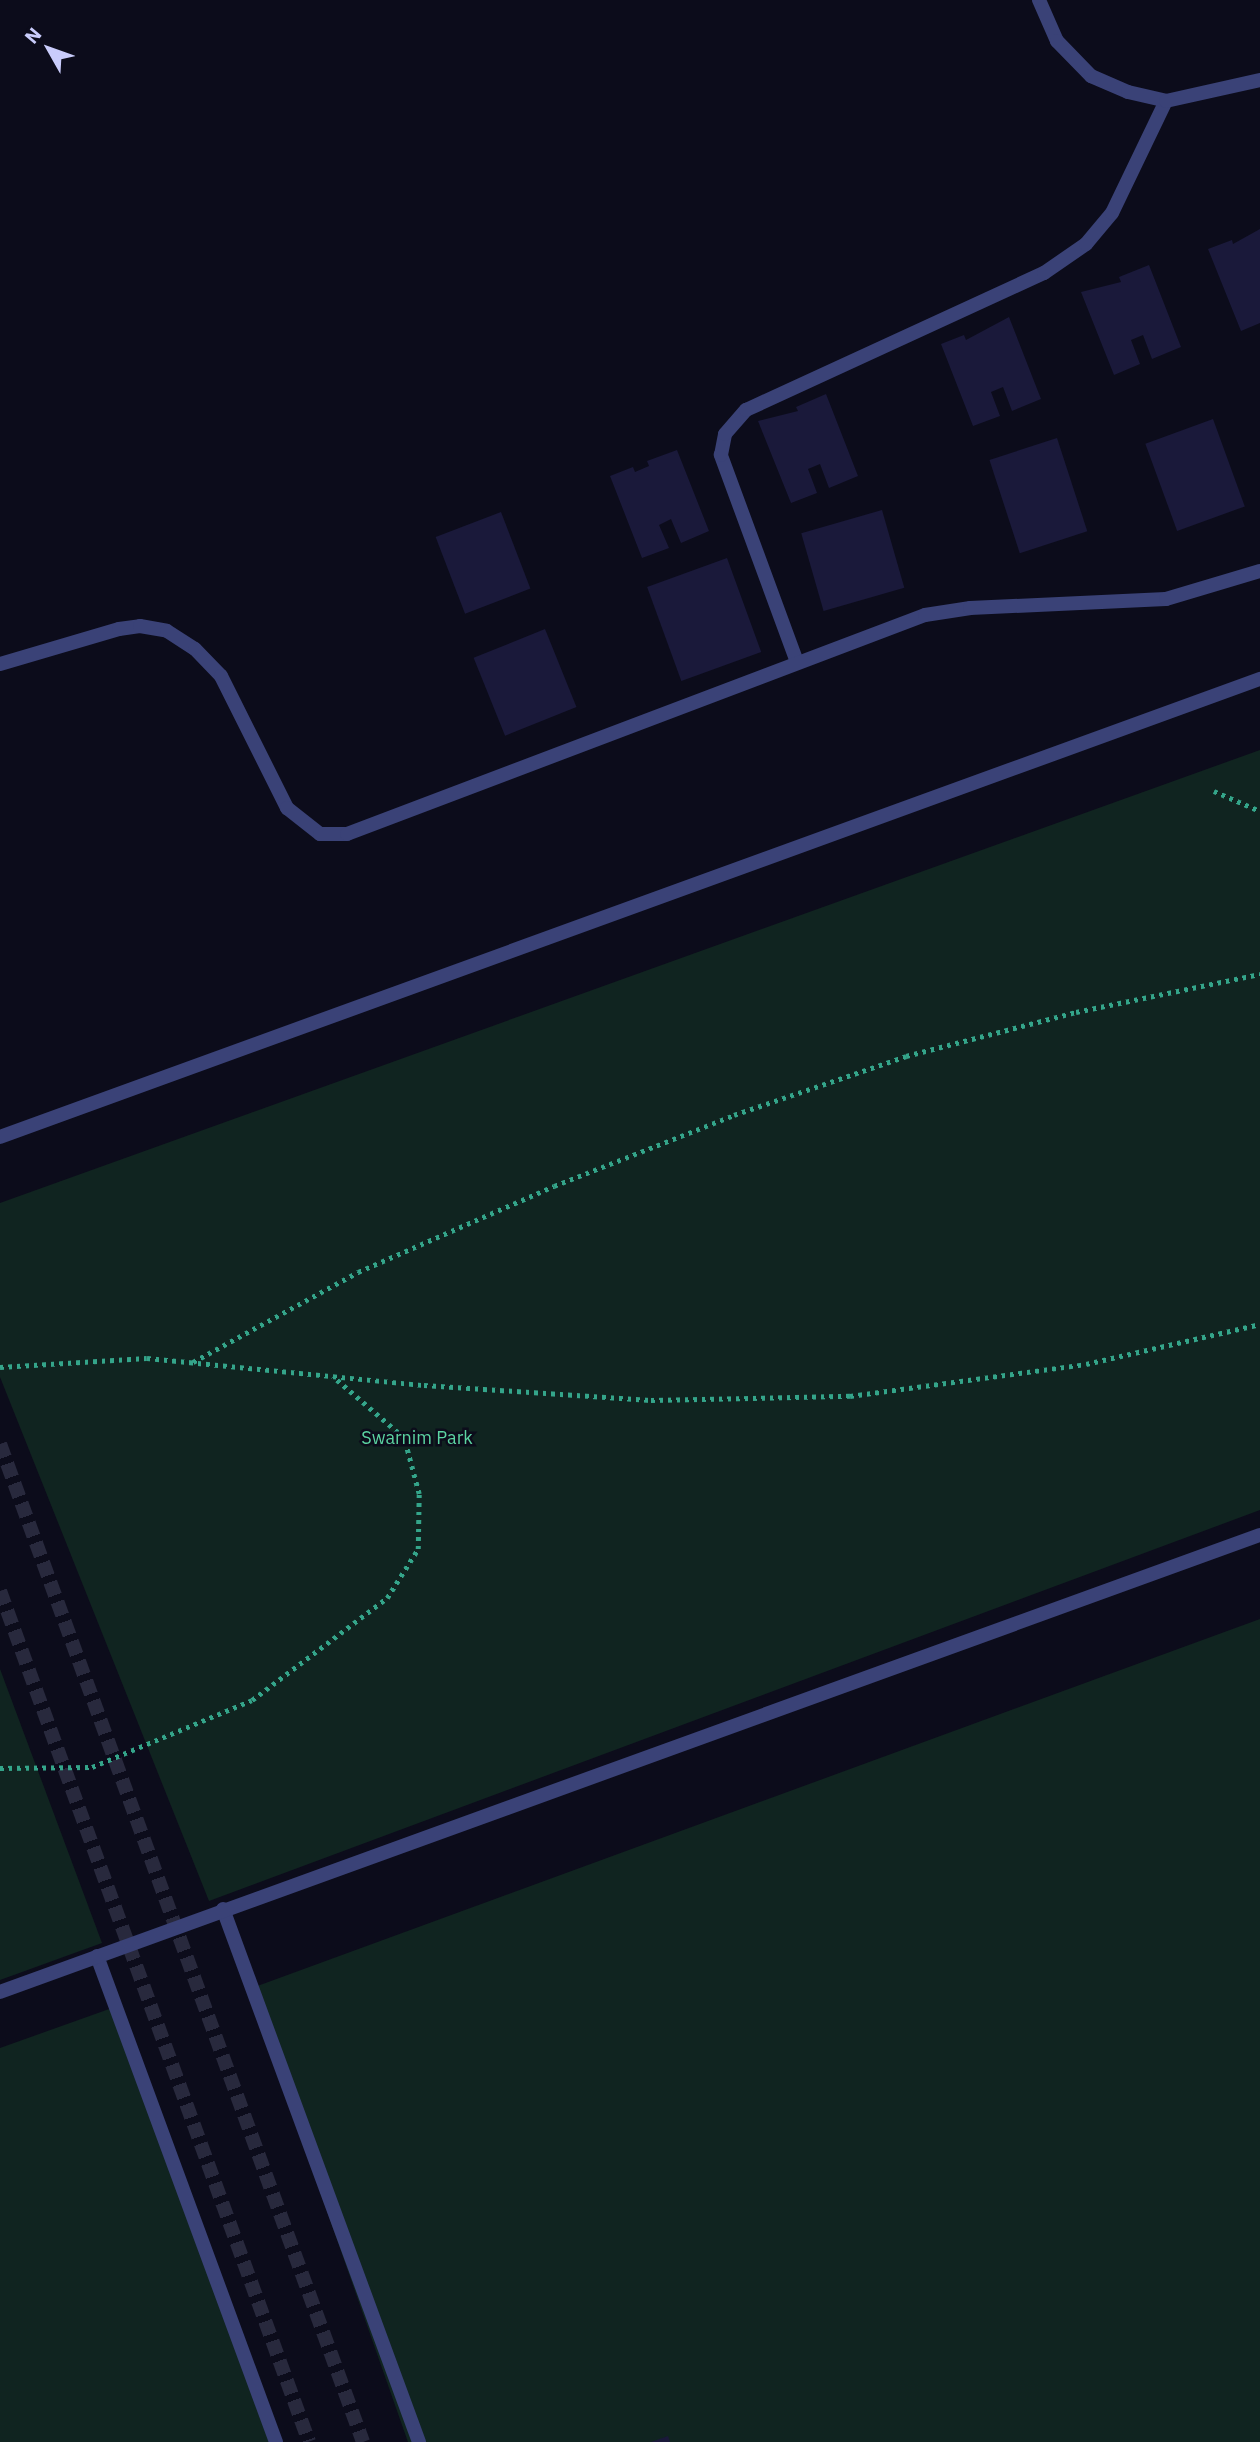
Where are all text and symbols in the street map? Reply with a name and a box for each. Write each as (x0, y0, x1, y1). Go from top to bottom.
north arrow (14, 14, 84, 84)
text: N (19, 23, 47, 48)
park label: Swarnim Park (361, 1427, 473, 1449)

